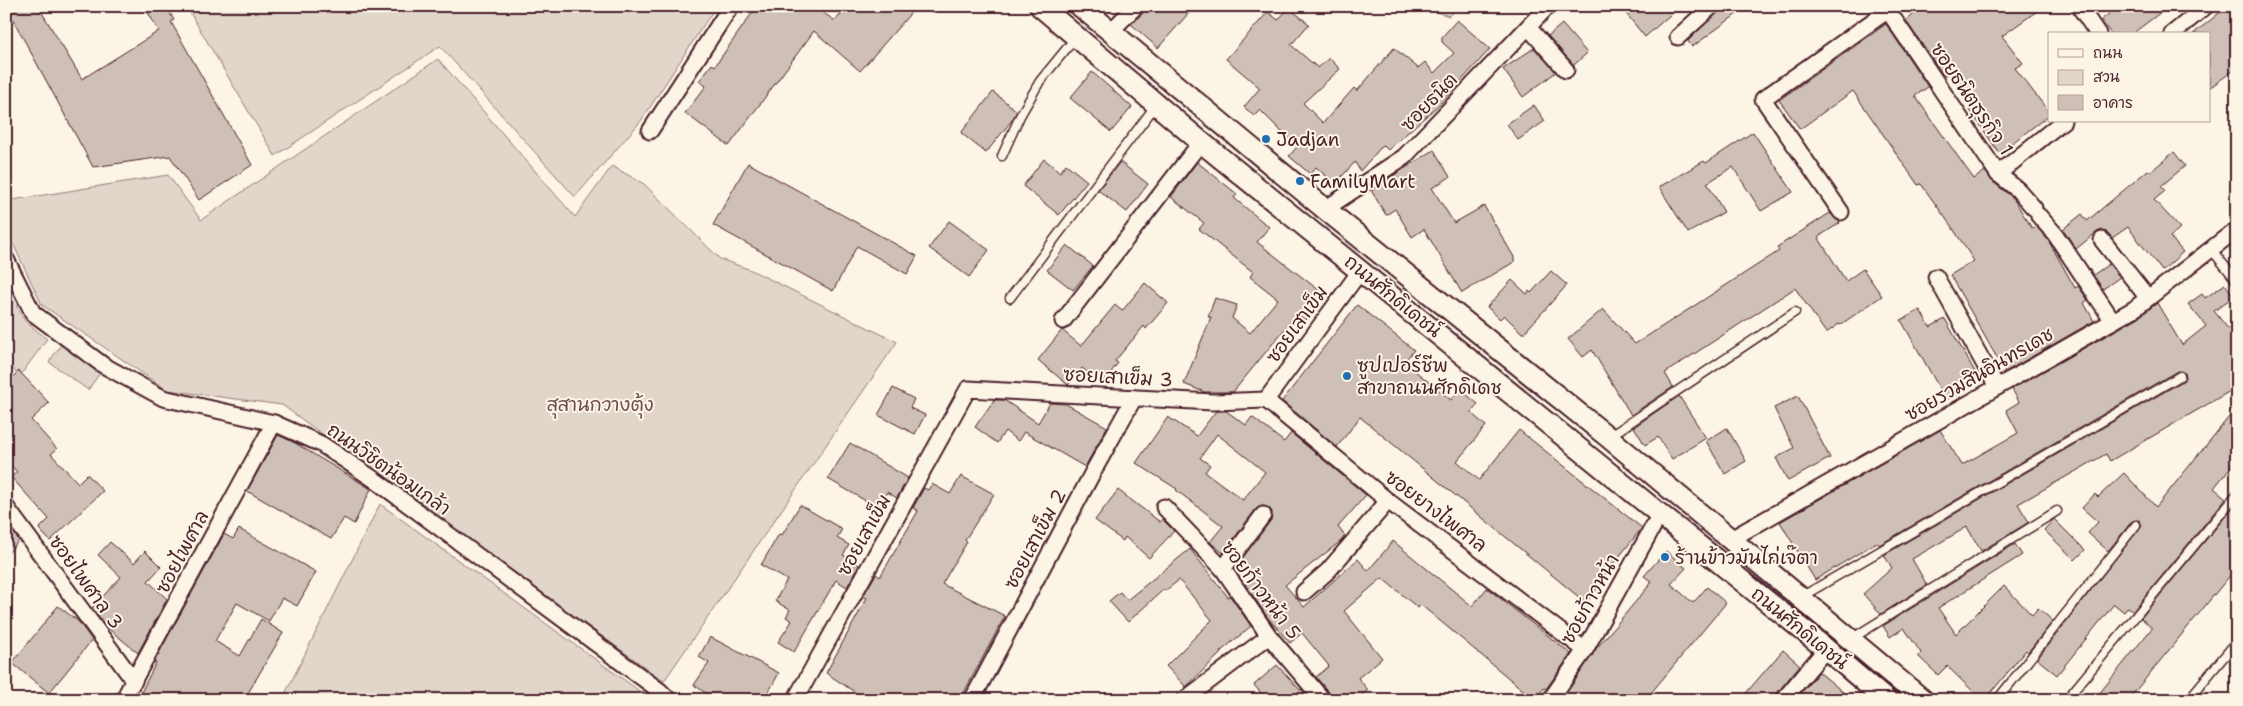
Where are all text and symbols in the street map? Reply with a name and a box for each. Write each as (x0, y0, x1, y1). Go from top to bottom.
legend (2048, 32, 2210, 122)
street label: ซอยธนิตธุรกิจ 1 (1923, 38, 2019, 161)
text: ถนน (2093, 43, 2122, 63)
street label: ซอยธนิต (1395, 67, 1463, 137)
text: สวน (2093, 67, 2120, 87)
text: อาคาร (2093, 93, 2133, 113)
place label: Jadjan (1276, 127, 1339, 152)
marker: Jadjan (1260, 133, 1272, 145)
place label: FamilyMart (1310, 169, 1416, 194)
marker: FamilyMart (1294, 175, 1306, 187)
street label: ถนนศักดิเดชน์ (1339, 249, 1447, 343)
street label: ซอยเสาเข็ม (1260, 280, 1334, 368)
street label: ซอยรวมสินอินทรเดช (1900, 321, 2058, 427)
place label: ซูปเปอร์ชีพ สาขาถนนศักดิเดช (1357, 353, 1502, 400)
street label: ซอยเสาเข็ม 3 (1062, 362, 1174, 392)
marker: ซูปเปอร์ชีพ สาขาถนนศักดิเดช (1341, 370, 1353, 382)
park label: สุสานกวางตุ้ง (546, 392, 654, 419)
street label: ถนนวิชิตน้อมเกล้า (322, 417, 456, 521)
street label: ซอยยางไพศาล (1380, 465, 1492, 557)
street label: ซอยเสาเข็ม 2 (998, 485, 1072, 593)
street label: ซอยเสาเข็ม (831, 490, 897, 580)
street label: ซอยไพศาล (150, 506, 214, 598)
street label: ซอยไพศาล 3 (43, 530, 129, 634)
street label: ซอยก้าวหน้า 5 (1216, 536, 1306, 644)
place label: ร้านข้าวมันไก่เจ๊ตา (1675, 544, 1818, 570)
street label: ซอยก้าวหน้า (1555, 549, 1625, 649)
marker: ร้านข้าวมันไก่เจ๊ตา (1659, 551, 1671, 563)
street label: ถนนศักดิเดชน์ (1746, 581, 1854, 675)

